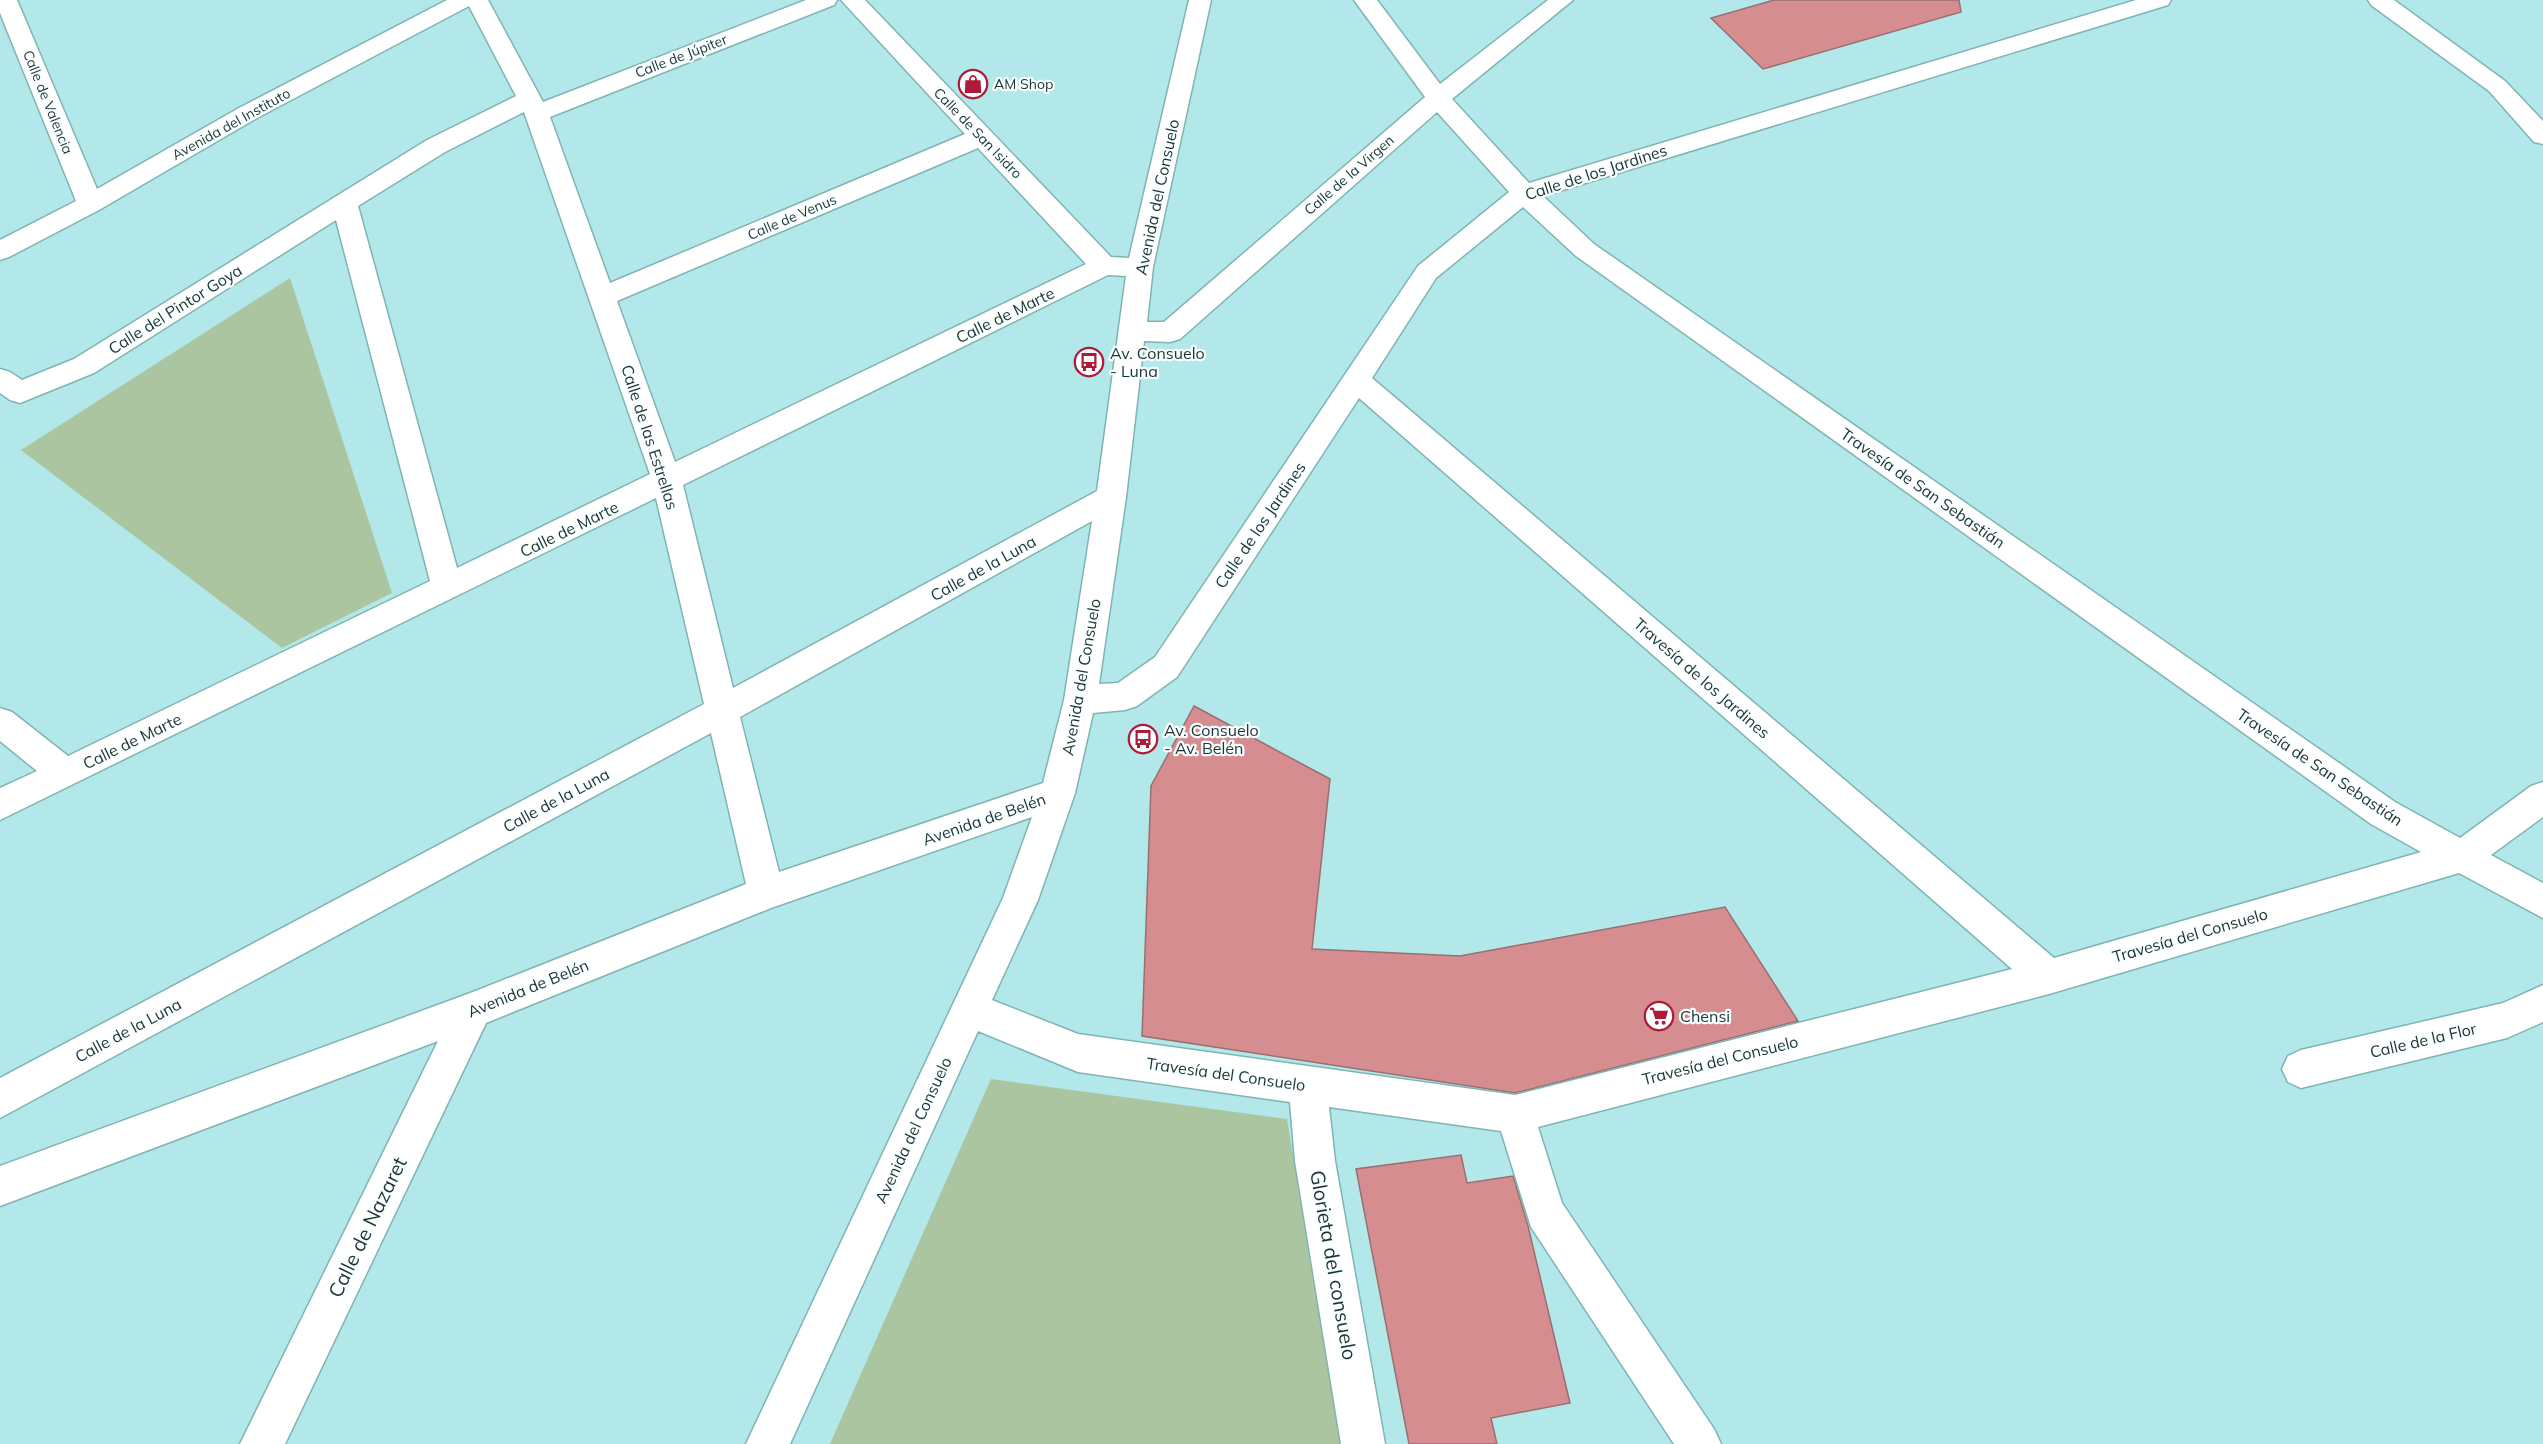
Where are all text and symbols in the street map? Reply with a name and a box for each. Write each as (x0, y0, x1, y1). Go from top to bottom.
street label: Calle de Júpiter (632, 30, 730, 82)
street label: Calle de Valencia (19, 47, 77, 157)
shop icon: AM Shop (957, 68, 989, 100)
place label: AM Shop (994, 75, 1053, 93)
street label: Avenida del Instituto (169, 84, 293, 164)
street label: Calle de San Isidro (930, 84, 1026, 182)
street label: Avenida del Consuelo (1131, 117, 1183, 277)
street label: Calle de la Virgen (1300, 131, 1398, 219)
street label: Calle de los Jardines (1522, 140, 1670, 204)
street label: Calle de Venus (745, 190, 839, 244)
street label: Calle del Pintor Goya (104, 260, 246, 358)
street label: Calle de Marte (953, 283, 1057, 347)
place label: Av. Consuelo - Luna (1110, 343, 1205, 381)
bus stop icon: Av. Consuelo - Luna (1073, 346, 1105, 378)
street label: Calle de las Estrellas (617, 362, 683, 512)
street label: Travesía de San Sebastián (1837, 424, 2009, 552)
street label: Calle de los Jardines (1210, 458, 1310, 592)
street label: Calle de Marte (517, 497, 621, 561)
street label: Calle de la Luna (927, 531, 1039, 605)
street label: Avenida del Consuelo (1057, 597, 1105, 757)
street label: Travesía de los Jardines (1630, 613, 1774, 743)
street label: Travesía de San Sebastián (2233, 704, 2407, 830)
street label: Calle de Marte (80, 709, 184, 773)
place label: Av. Consuelo - Av. Belén (1164, 720, 1259, 758)
bus stop icon: Av. Consuelo - Av. Belén (1127, 723, 1159, 755)
street label: Calle de la Luna (499, 764, 613, 836)
street label: Avenida de Belén (920, 789, 1048, 849)
street label: Travesía del Consuelo (2110, 903, 2270, 967)
street label: Avenida de Belén (464, 955, 592, 1021)
street label: Calle de la Luna (71, 994, 185, 1066)
supermarket icon: Chensi (1643, 1000, 1675, 1032)
place label: Chensi (1680, 1006, 1730, 1026)
street label: Calle de la Flor (2368, 1018, 2478, 1062)
street label: Travesía del Consuelo (1640, 1031, 1800, 1089)
street label: Travesía del Consuelo (1145, 1053, 1307, 1095)
street label: Avenida del Consuelo (870, 1054, 956, 1206)
street label: Calle de Nazaret (322, 1153, 412, 1301)
street label: Glorieta del consuelo (1305, 1168, 1363, 1362)

